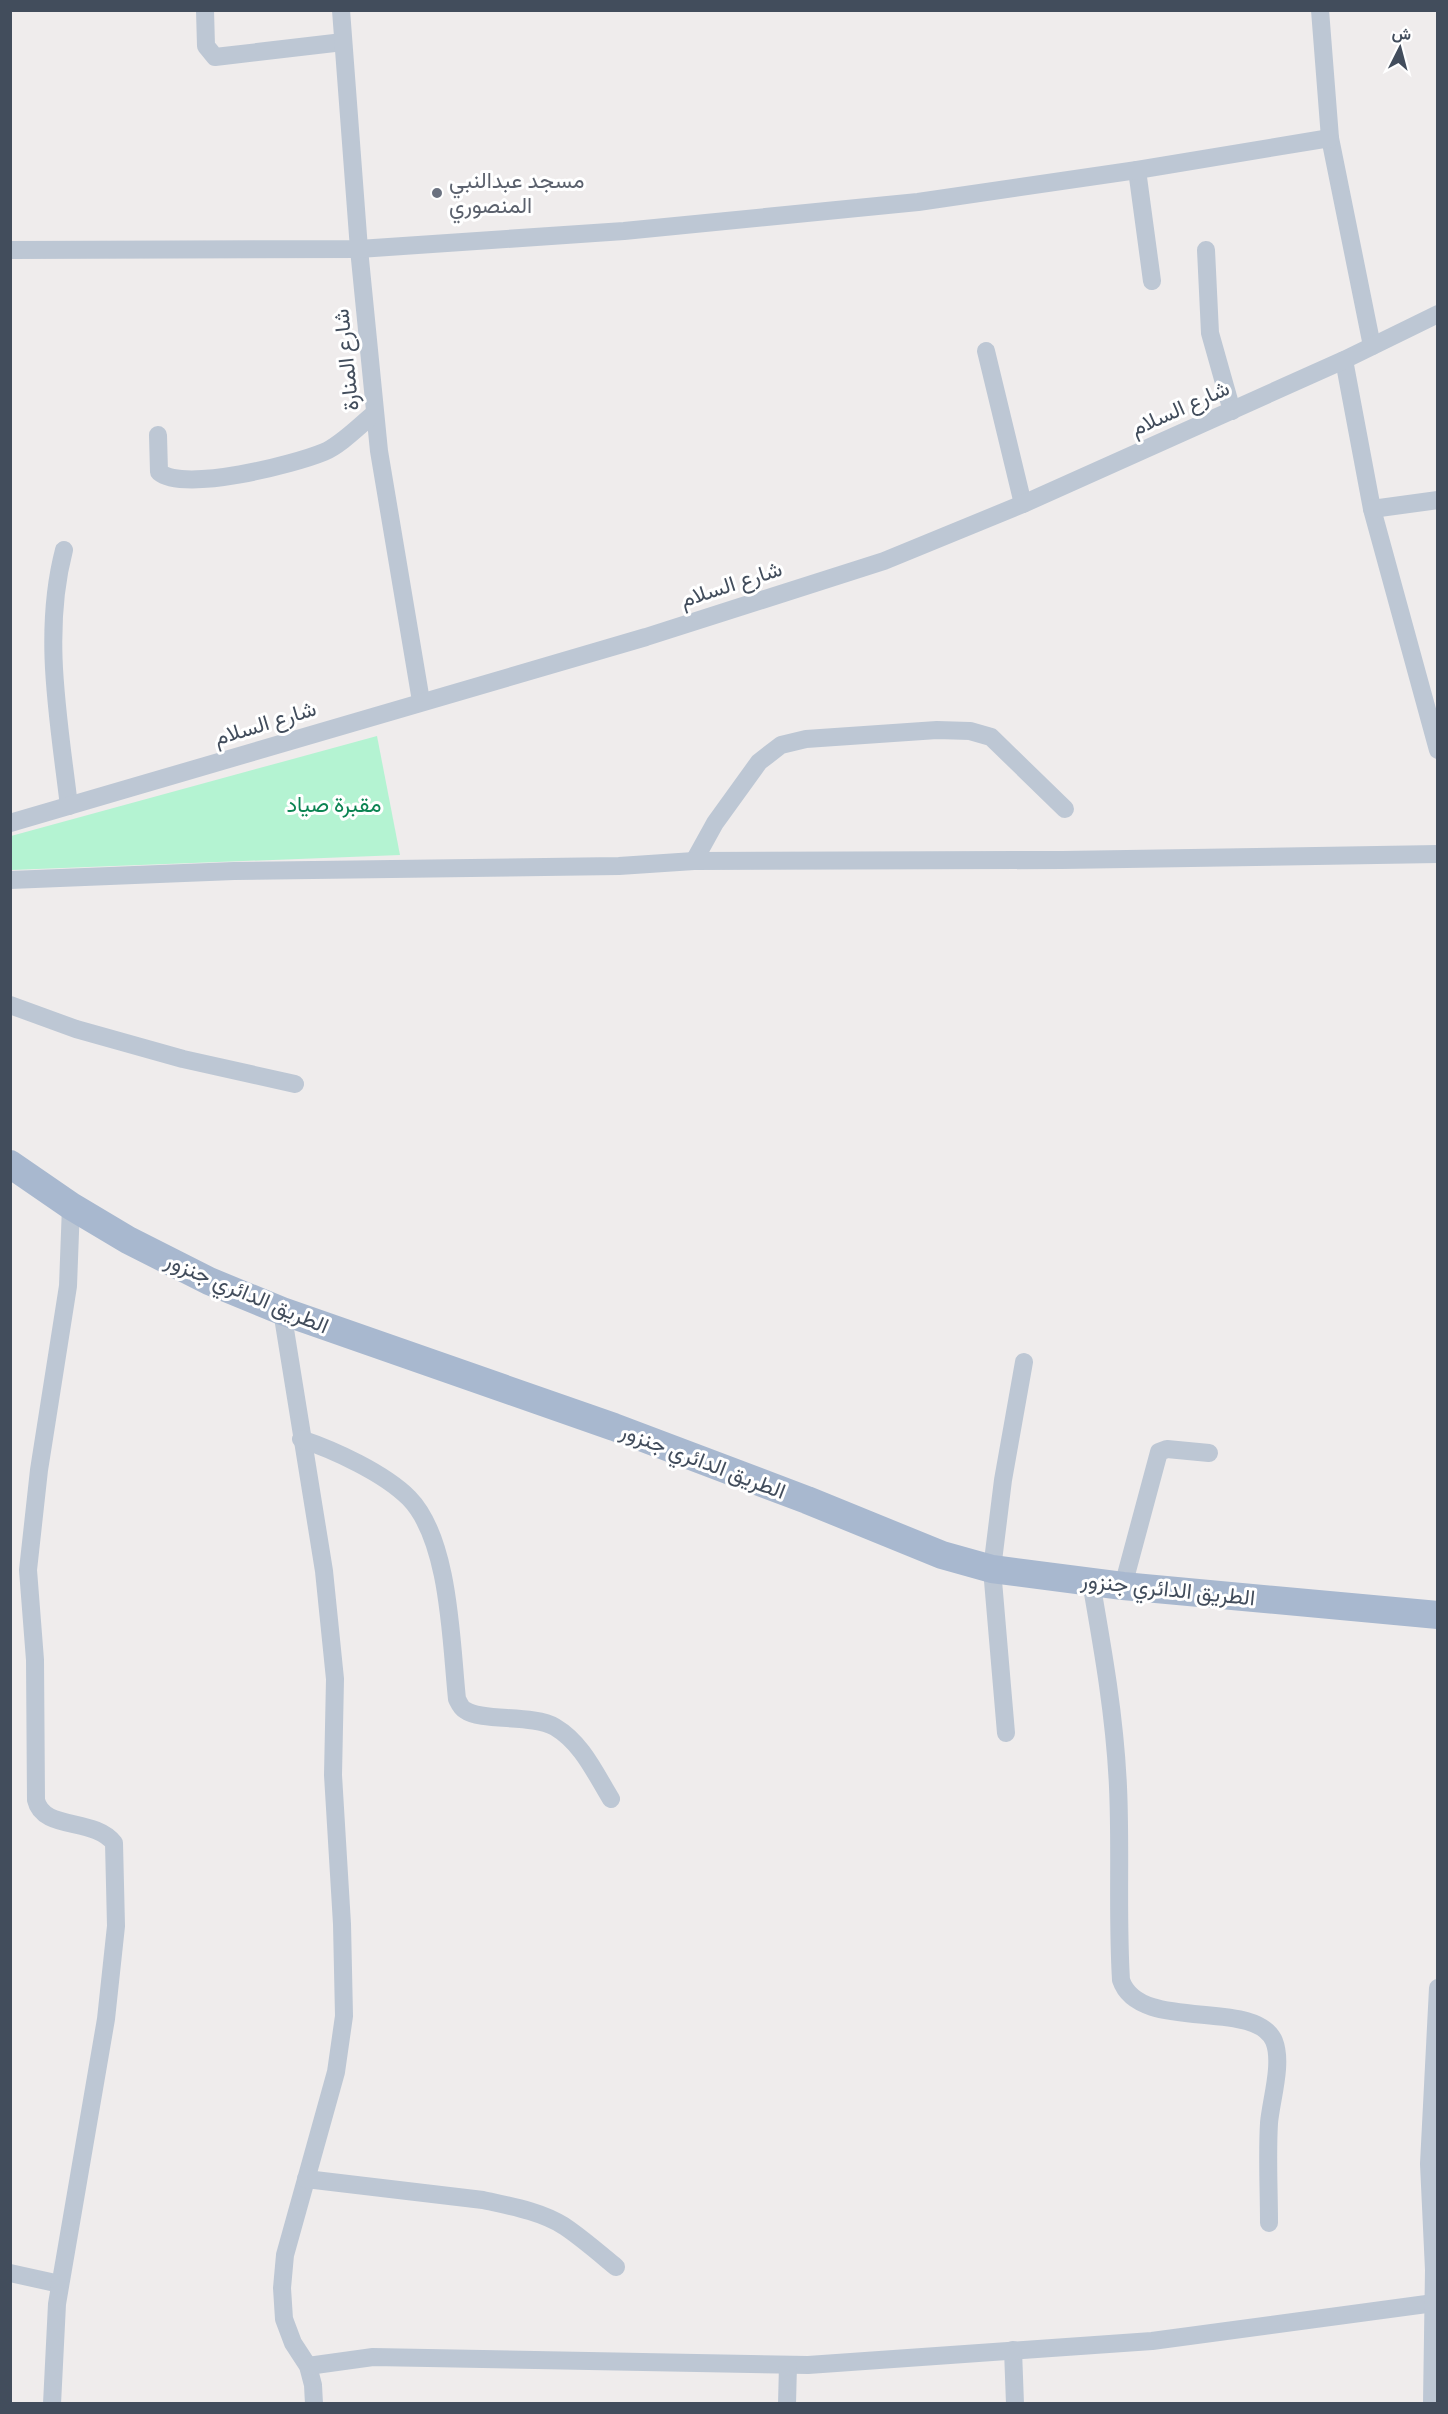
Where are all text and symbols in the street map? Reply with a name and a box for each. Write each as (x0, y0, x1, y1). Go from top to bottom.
north arrow (1370, 18, 1430, 78)
text: ش (1391, 23, 1412, 45)
place label: مسجد عبدالنبي المنصوري (449, 167, 584, 224)
marker: مسجد عبدالنبي المنصوري (430, 186, 444, 200)
street label: شارع المنارة (327, 308, 366, 412)
street label: شارع السلام (1126, 374, 1234, 443)
street label: شارع السلام (677, 555, 786, 614)
street label: شارع السلام (211, 695, 320, 752)
park label: مقبرة صياد (287, 791, 381, 818)
street label: الطريق الدائري جنزور (158, 1246, 333, 1344)
street label: الطريق الدائري جنزور (614, 1417, 789, 1510)
street label: الطريق الدائري جنزور (1078, 1566, 1256, 1617)

